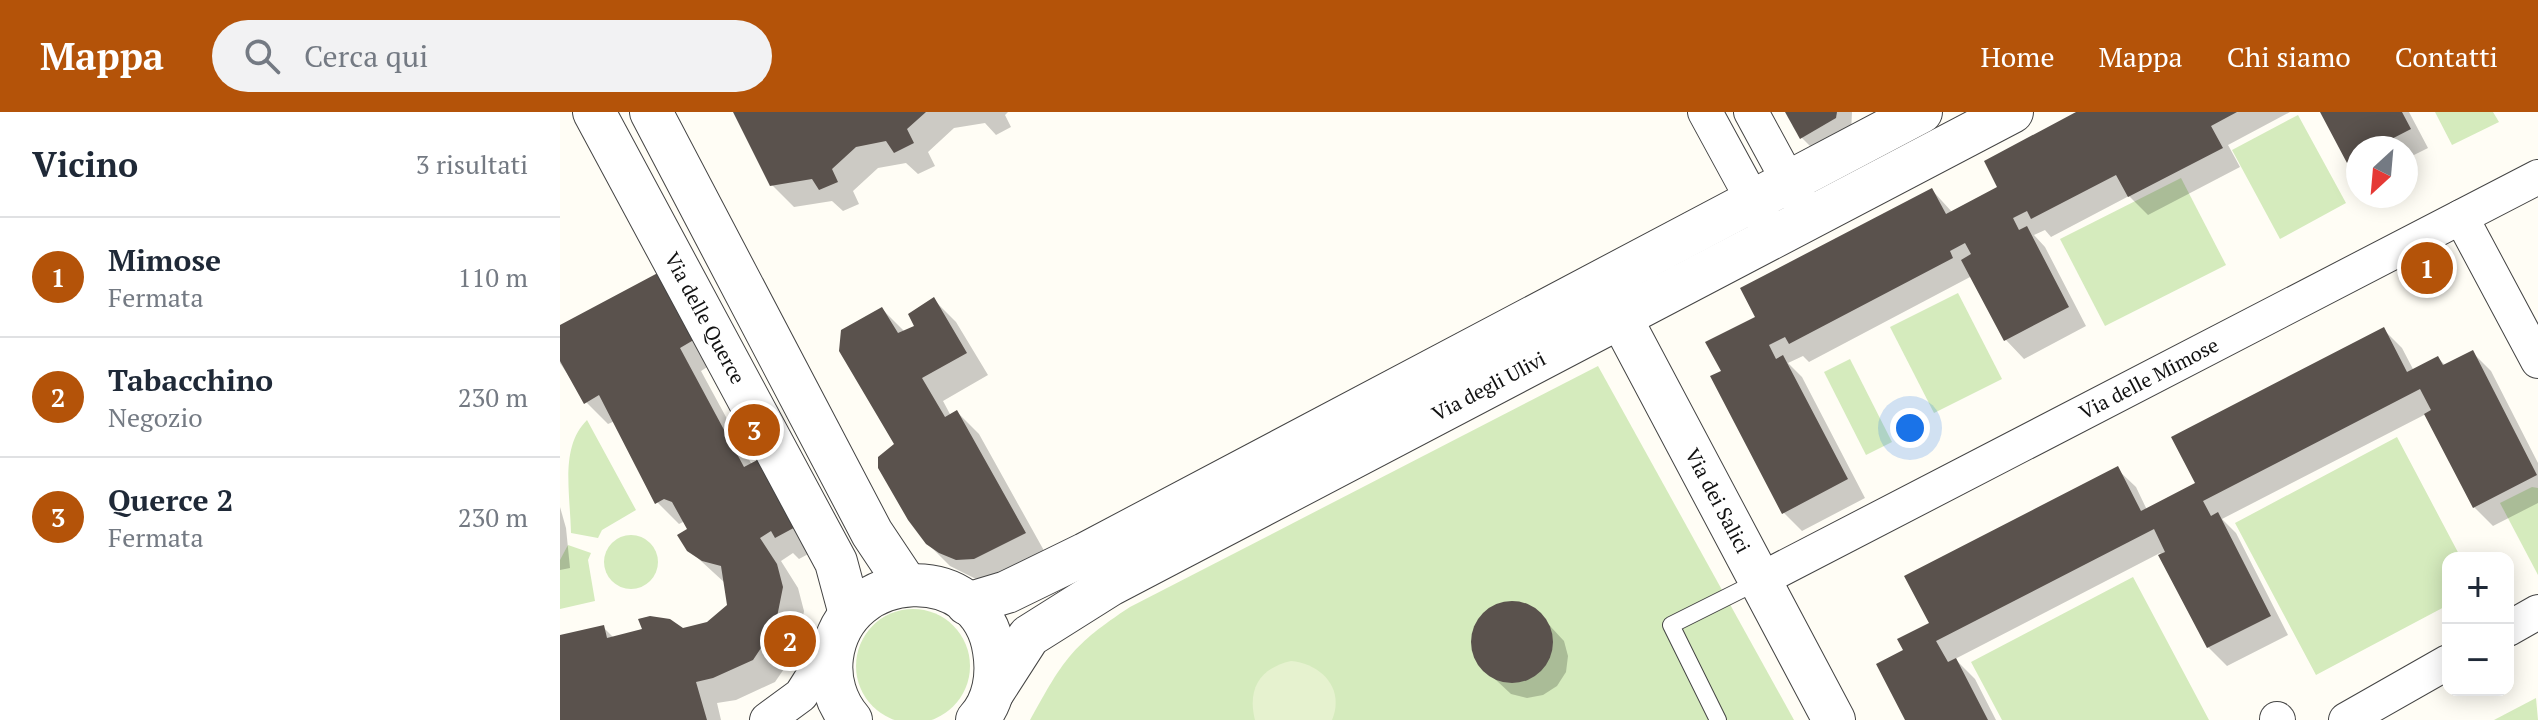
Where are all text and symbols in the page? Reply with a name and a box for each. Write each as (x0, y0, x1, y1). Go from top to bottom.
search box (212, 20, 772, 92)
text: Mappa (40, 31, 164, 81)
icon: search (240, 34, 284, 78)
text: Cerca qui (304, 36, 428, 76)
text: Home (1980, 38, 2055, 75)
text: Mappa (2099, 38, 2183, 75)
text: Chi siamo (2227, 38, 2351, 75)
text: Contatti (2395, 38, 2498, 75)
north arrow (2346, 136, 2418, 208)
text: Vicino (32, 142, 138, 187)
text: 3 risultati (416, 147, 528, 181)
pin: 1 (2401, 238, 2453, 298)
text: Mimose (108, 240, 221, 280)
street label: Via delle Querce (659, 247, 752, 389)
text: 1 (51, 260, 65, 294)
text: 110 m (458, 260, 528, 294)
text: Fermata (108, 280, 204, 314)
street label: Via delle Mimose (2074, 331, 2223, 425)
street label: Via degli Ulivi (1427, 345, 1550, 427)
text: Tabacchino (108, 360, 273, 400)
text: 2 (51, 380, 65, 414)
text: 230 m (458, 380, 528, 414)
text: Negozio (108, 400, 203, 434)
pin: 3 (728, 400, 780, 460)
your location (1890, 408, 1930, 448)
street label: Via dei Salici (1679, 443, 1757, 558)
text: Querce 2 (108, 480, 234, 520)
text: 3 (51, 500, 65, 534)
text: 230 m (458, 500, 528, 534)
text: Fermata (108, 520, 204, 554)
map controls (2442, 552, 2514, 696)
button: + (2442, 552, 2514, 624)
pin: 2 (764, 611, 816, 671)
button: − (2442, 624, 2514, 696)

